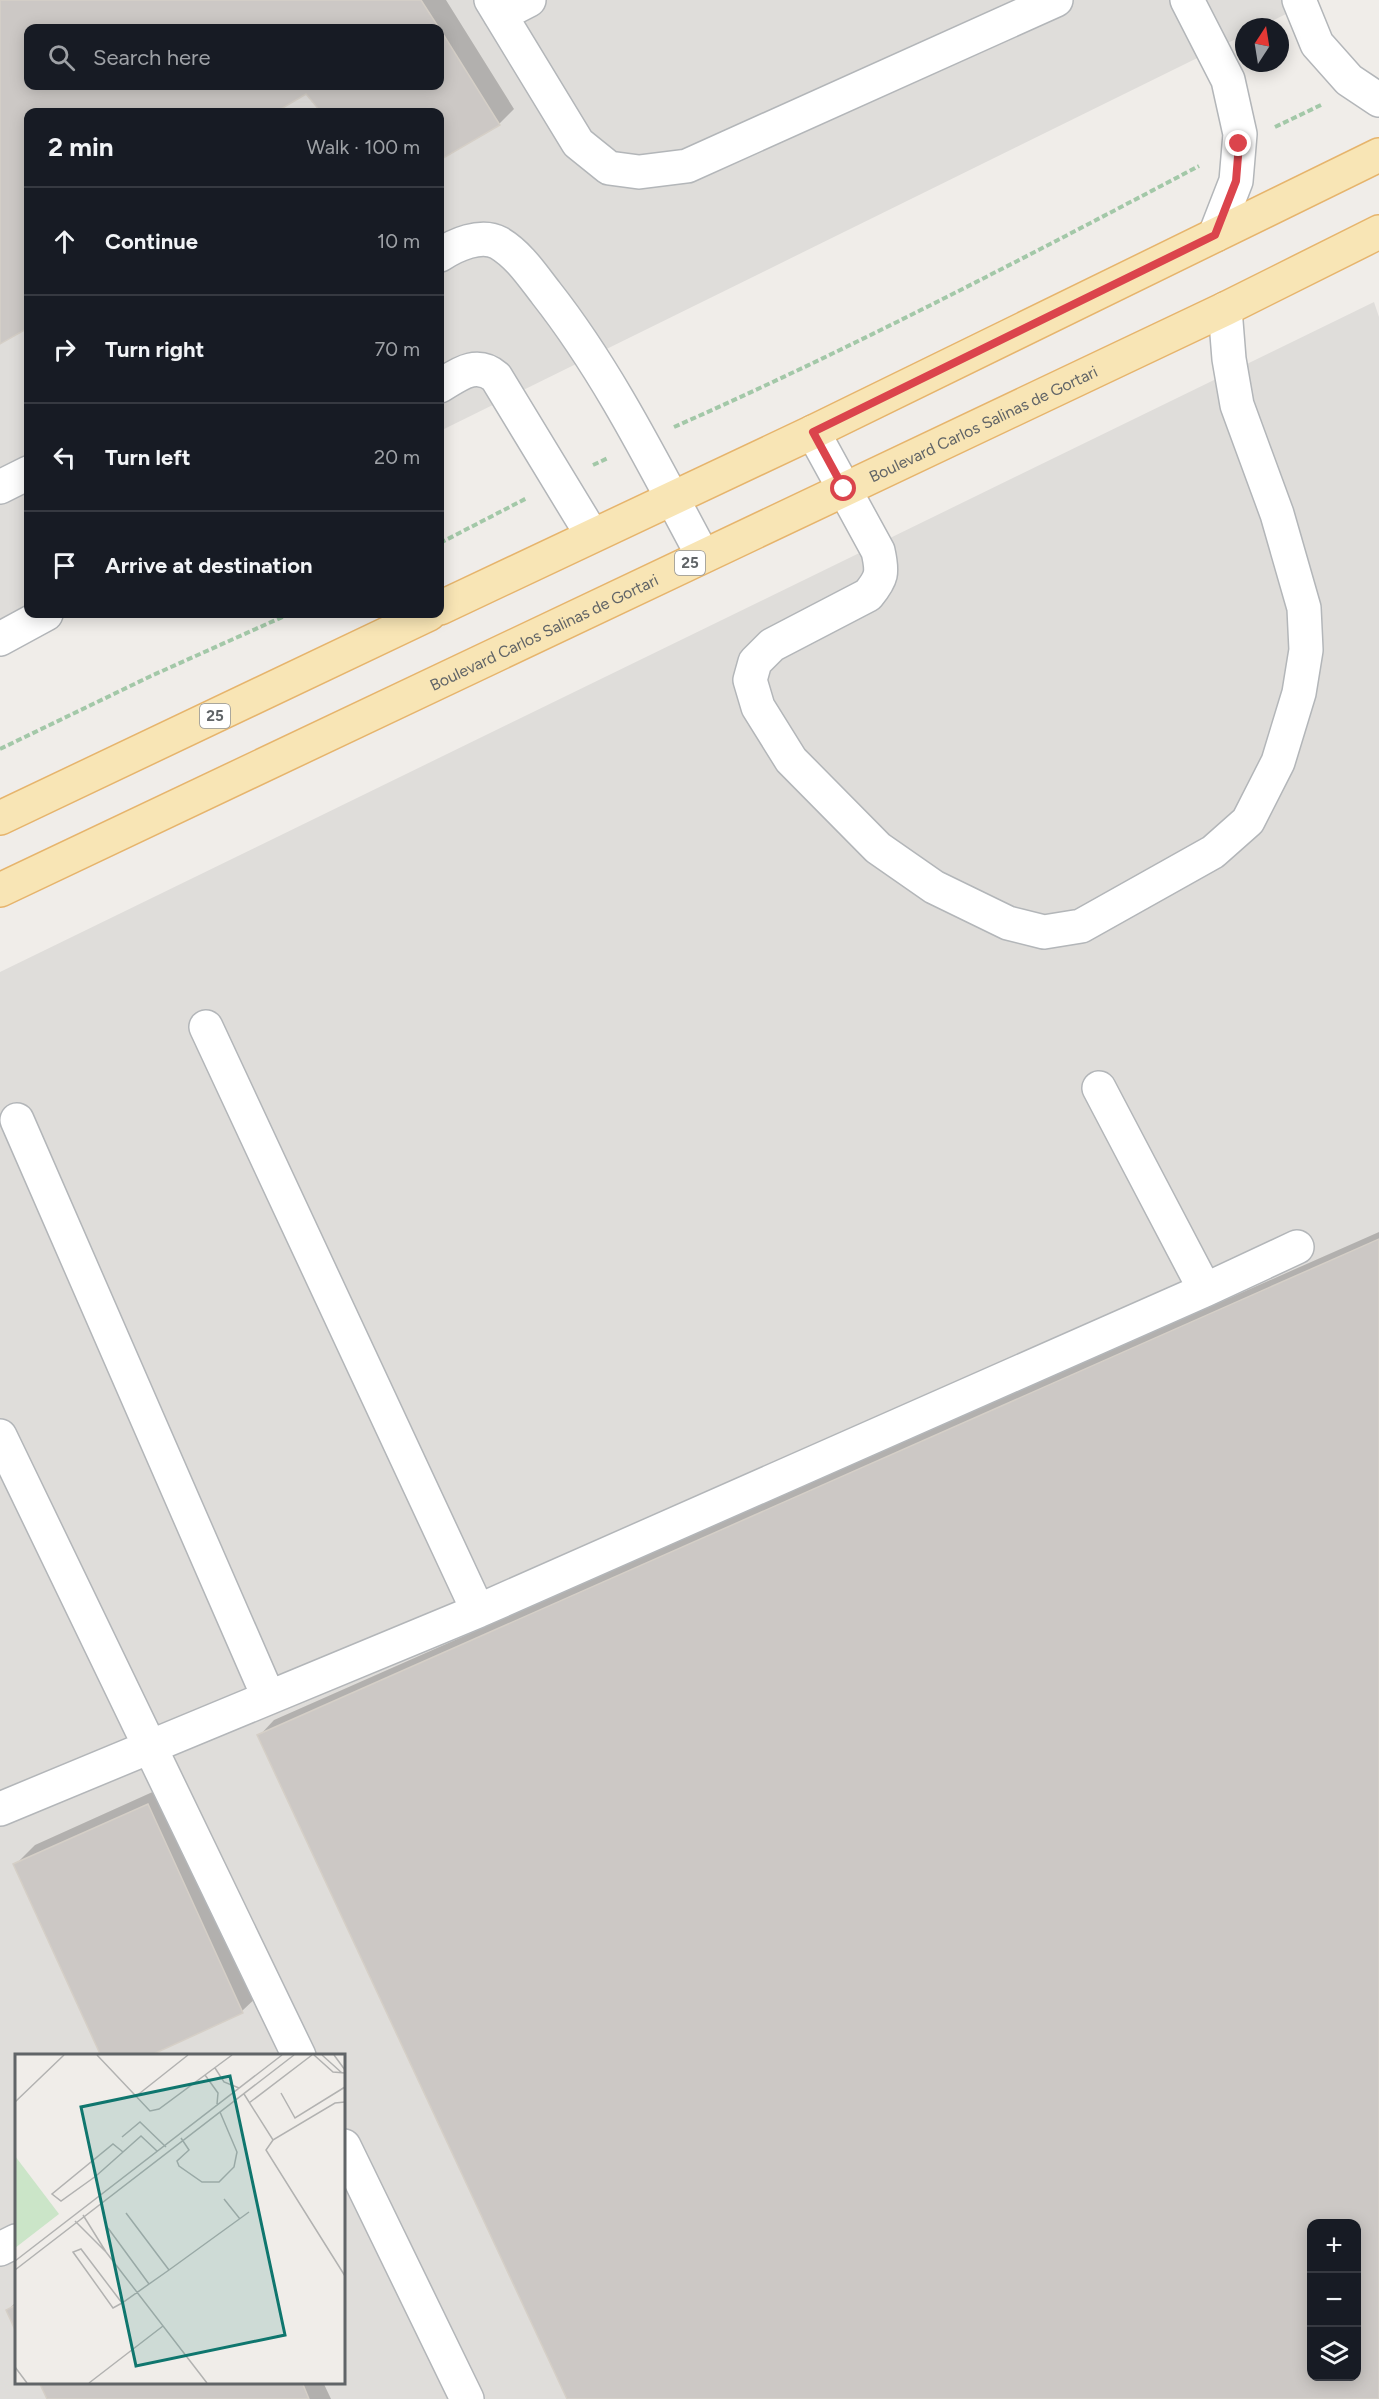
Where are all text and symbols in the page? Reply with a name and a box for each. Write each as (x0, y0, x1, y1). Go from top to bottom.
north arrow (1235, 18, 1289, 72)
search box (24, 24, 444, 90)
icon: search (45, 41, 78, 74)
text: Search here (93, 44, 211, 71)
route end (1225, 130, 1251, 156)
text: 2 min (48, 131, 114, 163)
text: Walk · 100 m (306, 135, 420, 159)
icon: ahead (48, 225, 81, 258)
text: Continue (105, 228, 198, 255)
text: 10 m (377, 229, 420, 253)
icon: right (48, 333, 81, 366)
text: Turn right (105, 336, 204, 363)
text: 70 m (374, 337, 420, 361)
street label: Boulevard Carlos Salinas de Gortari (866, 362, 1101, 486)
icon: left (48, 441, 81, 474)
text: Turn left (105, 444, 191, 471)
text: 20 m (374, 445, 420, 469)
route start (830, 475, 856, 501)
icon: arrive (48, 549, 81, 582)
road number: 25 (675, 551, 705, 575)
text: Arrive at destination (105, 552, 313, 579)
street label: Boulevard Carlos Salinas de Gortari (427, 570, 661, 695)
road number: 25 (200, 704, 230, 728)
inset map (15, 2054, 345, 2384)
map controls (1307, 2219, 1361, 2381)
button: + (1307, 2219, 1361, 2273)
button: − (1307, 2273, 1361, 2327)
button: layers (1307, 2327, 1361, 2381)

